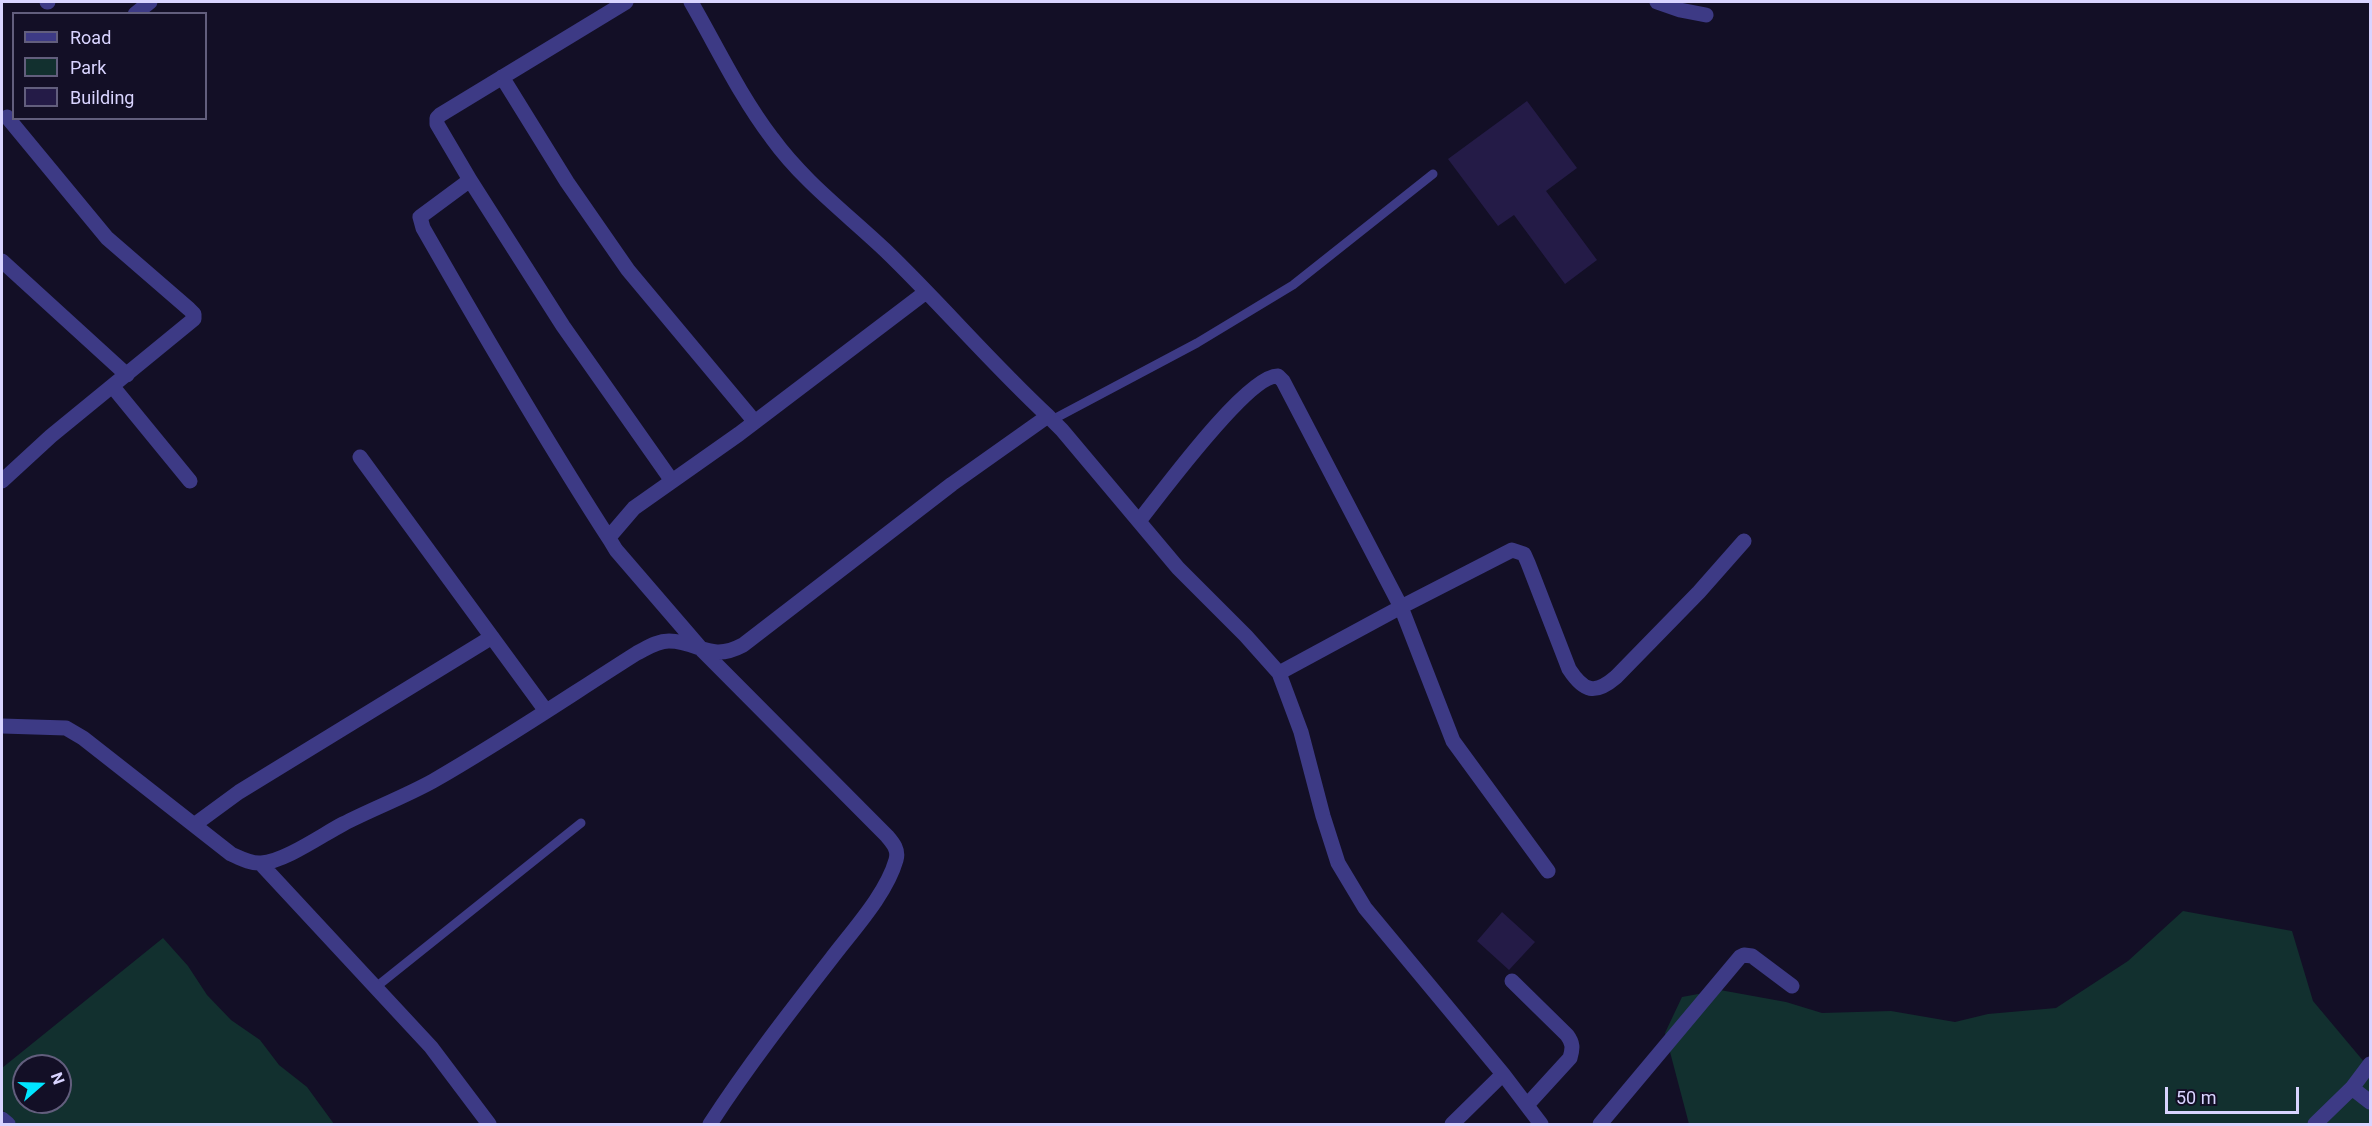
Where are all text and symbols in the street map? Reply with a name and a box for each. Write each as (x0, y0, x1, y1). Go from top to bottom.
legend (12, 12, 207, 120)
text: Road (70, 27, 111, 48)
text: Park (70, 57, 106, 78)
text: Building (70, 87, 134, 108)
north arrow (12, 1054, 72, 1114)
text: N (47, 1070, 68, 1087)
scale bar (2168, 1075, 2302, 1113)
text: 50 m (2176, 1087, 2216, 1108)

